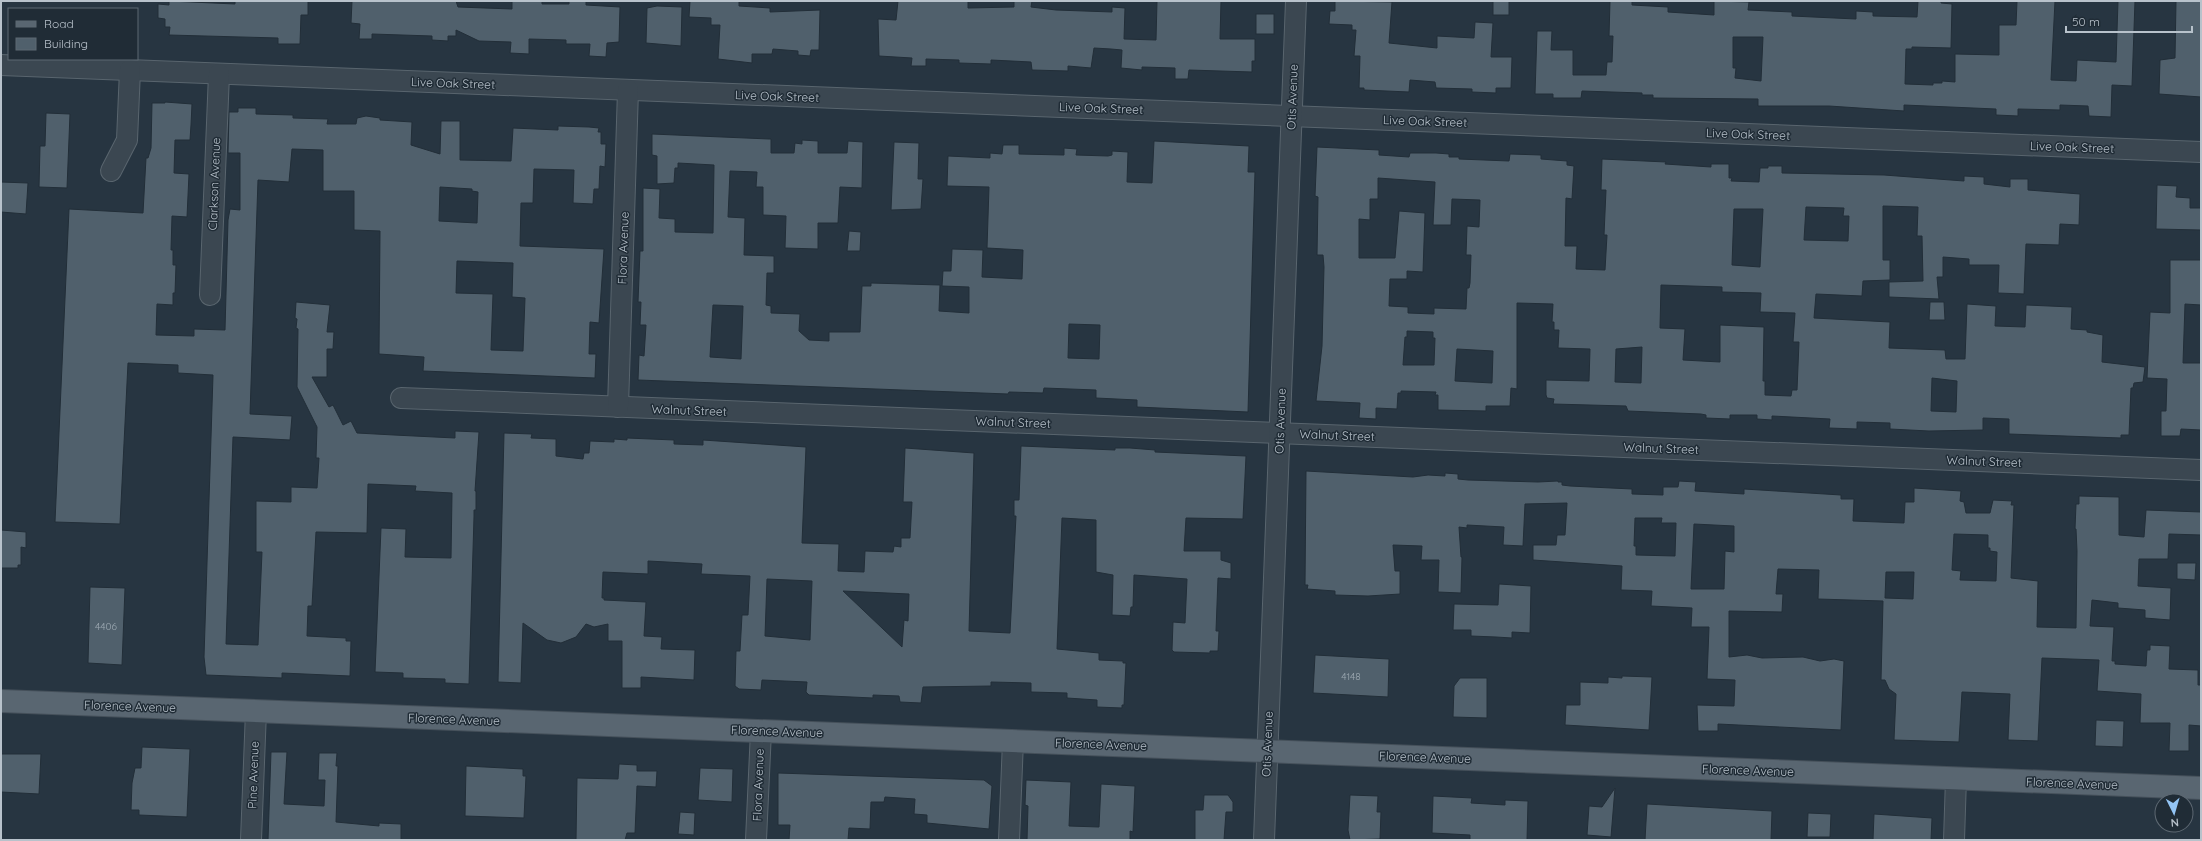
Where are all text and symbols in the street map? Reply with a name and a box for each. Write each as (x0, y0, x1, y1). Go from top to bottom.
legend (8, 8, 138, 60)
scale bar (2066, 8, 2192, 34)
text: 50 m (2072, 14, 2100, 29)
text: Road (44, 16, 74, 31)
text: Building (44, 36, 88, 51)
street label: Otis Avenue (1283, 64, 1301, 130)
street label: Live Oak Street (411, 74, 495, 92)
street label: Live Oak Street (735, 87, 819, 105)
street label: Live Oak Street (1059, 99, 1143, 117)
street label: Live Oak Street (1383, 112, 1467, 130)
street label: Live Oak Street (1706, 125, 1790, 143)
street label: Clarkson Avenue (205, 137, 223, 231)
street label: Live Oak Street (2030, 138, 2114, 156)
street label: Flora Avenue (614, 211, 632, 285)
street label: Otis Avenue (1271, 388, 1289, 454)
street label: Walnut Street (651, 401, 727, 419)
street label: Walnut Street (975, 413, 1051, 431)
street label: Walnut Street (1299, 426, 1375, 444)
street label: Walnut Street (1623, 439, 1699, 457)
street label: Walnut Street (1946, 452, 2022, 470)
house number: 4406 (95, 620, 118, 633)
house number: 4148 (1341, 670, 1361, 683)
street label: Florence Avenue (84, 697, 176, 715)
street label: Florence Avenue (408, 710, 500, 728)
street label: Otis Avenue (1258, 711, 1276, 777)
street label: Florence Avenue (731, 722, 823, 740)
street label: Florence Avenue (1055, 735, 1147, 753)
street label: Pine Avenue (244, 741, 262, 809)
street label: Flora Avenue (749, 748, 767, 822)
street label: Florence Avenue (1379, 748, 1471, 766)
street label: Florence Avenue (1702, 761, 1794, 779)
street label: Florence Avenue (2026, 774, 2118, 792)
north arrow (2154, 793, 2194, 833)
text: N (2170, 816, 2180, 830)

